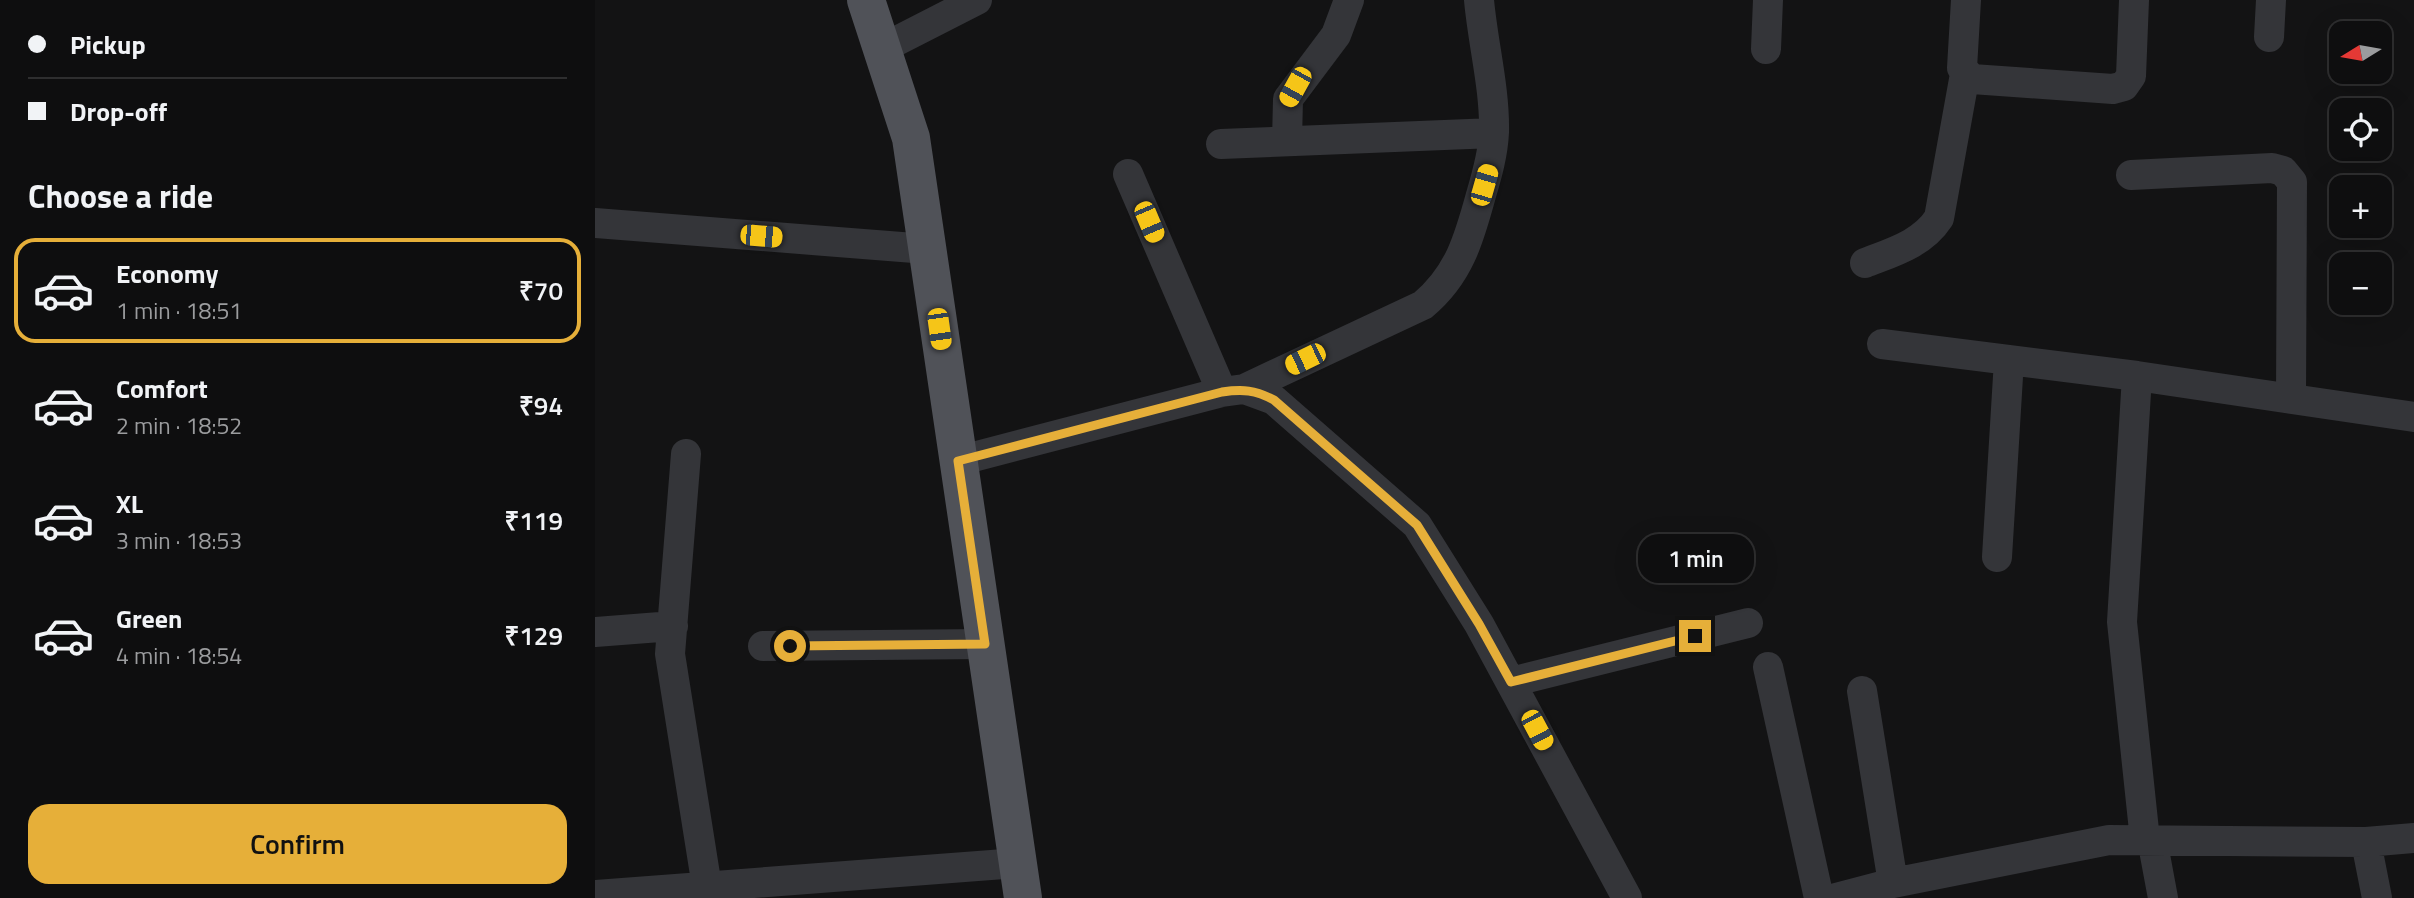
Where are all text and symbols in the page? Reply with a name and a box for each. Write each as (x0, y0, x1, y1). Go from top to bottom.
north arrow (2329, 21, 2392, 84)
map controls (2329, 21, 2392, 315)
text: Pickup (70, 25, 146, 64)
car (1276, 64, 1315, 110)
text: Drop-off (70, 92, 167, 131)
button: locate (2329, 98, 2392, 161)
car (1469, 162, 1500, 208)
text: Choose a ride (28, 172, 213, 220)
button: + (2329, 175, 2392, 238)
car (1132, 199, 1167, 245)
car (740, 224, 783, 248)
button: − (2329, 252, 2392, 315)
text: Economy (116, 254, 218, 293)
icon: car (32, 259, 95, 322)
text: ₹70 (519, 271, 563, 310)
text: 1 min · 18:51 (116, 293, 242, 328)
car (926, 307, 953, 351)
car (1282, 340, 1329, 378)
text: Comfort (116, 369, 208, 408)
icon: car (32, 374, 95, 437)
text: ₹94 (519, 386, 563, 425)
text: 2 min · 18:52 (116, 408, 242, 443)
text: XL (116, 484, 143, 523)
icon: car (32, 489, 95, 552)
text: ₹119 (504, 501, 563, 540)
text: 3 min · 18:53 (116, 523, 242, 558)
callout: 1 min (1637, 534, 1753, 584)
text: 1 min (1668, 541, 1724, 576)
text: Green (116, 599, 182, 638)
icon: car (32, 604, 95, 667)
text: ₹129 (504, 616, 563, 655)
route end (1679, 620, 1711, 652)
route start (774, 630, 806, 662)
text: 4 min · 18:54 (116, 638, 242, 673)
car (1518, 707, 1557, 753)
button: Confirm (28, 804, 567, 884)

